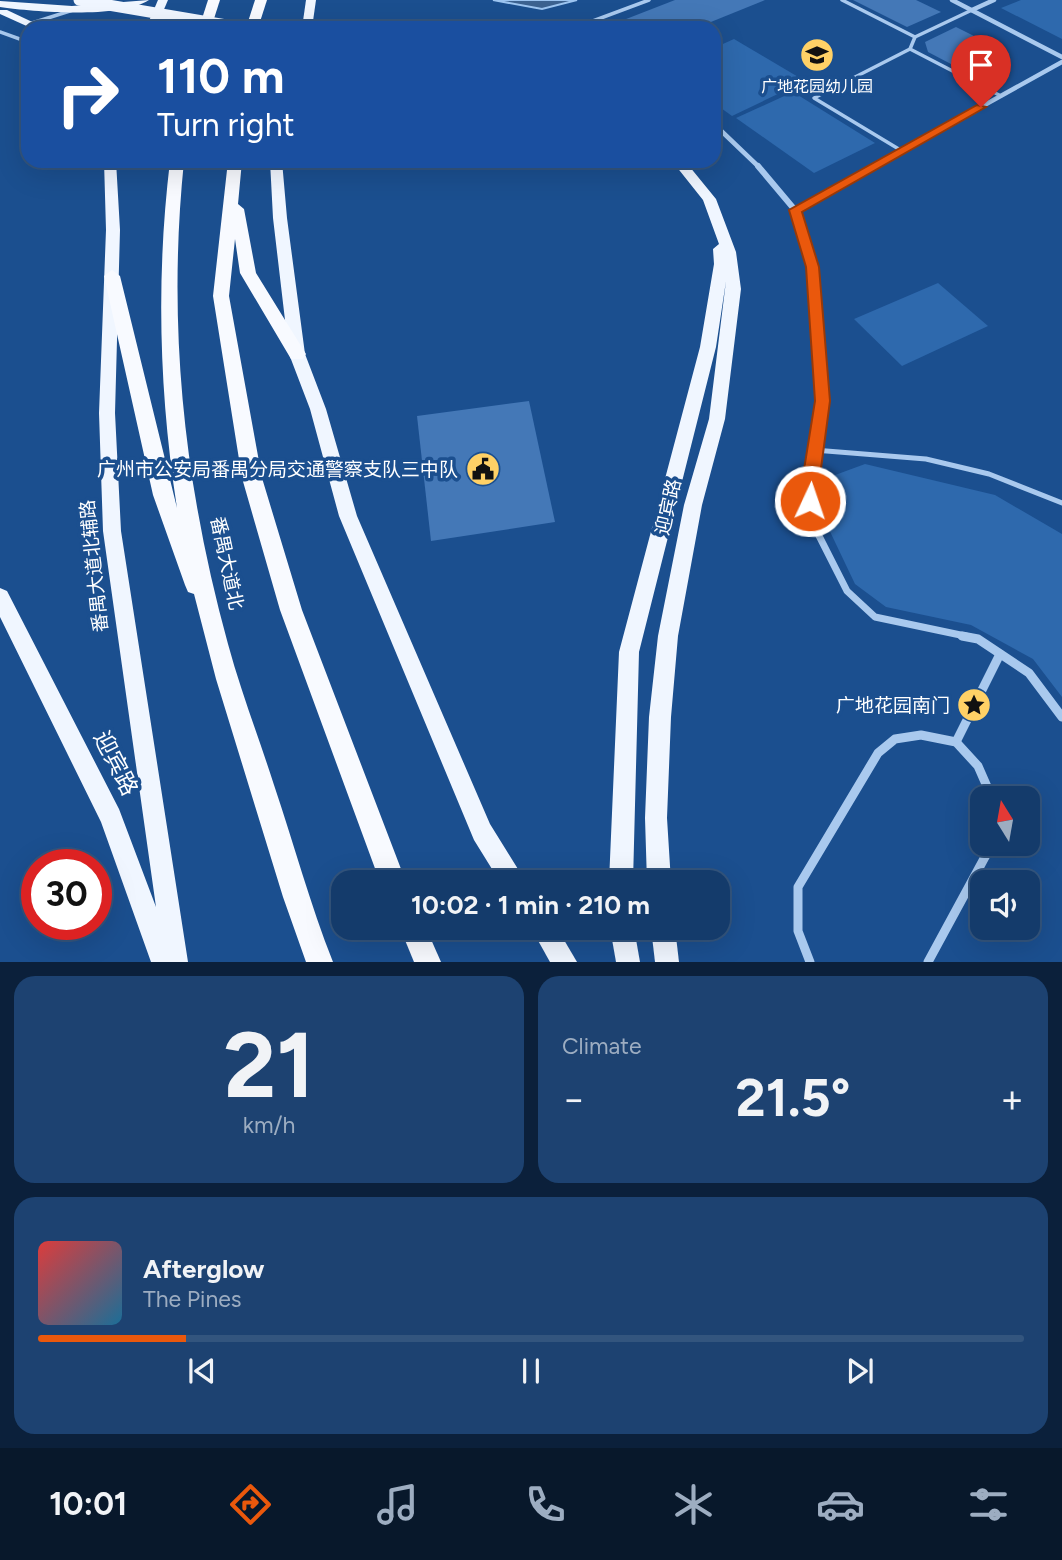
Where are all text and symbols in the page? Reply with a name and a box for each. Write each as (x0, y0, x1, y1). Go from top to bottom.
pin (951, 35, 1011, 107)
school or university icon: 广地花园幼儿园 (798, 36, 836, 74)
text: 110 m (157, 46, 285, 105)
icon: arrive (962, 46, 1000, 84)
icon: right (42, 49, 133, 140)
place label: 广地花园幼儿园 (761, 77, 873, 96)
text: Turn right (157, 106, 295, 144)
public building icon: 广州市公安局番禺分局交通警察支队三中队 (464, 450, 502, 488)
place label: 广州市公安局番禺分局交通警察支队三中队 (97, 458, 458, 481)
position arrow (773, 464, 847, 538)
street label: 迎宾路 (650, 477, 686, 537)
street label: 番禺大道北辅路 (76, 499, 112, 633)
street label: 番禺大道北 (206, 514, 248, 612)
place icon: 广地花园南门 (955, 686, 993, 724)
place label: 广地花园南门 (836, 694, 950, 717)
street label: 迎宾路 (88, 726, 144, 800)
north arrow (970, 786, 1040, 856)
map controls (970, 786, 1040, 940)
speed limit sign: 30 (21, 849, 112, 940)
button: sound (970, 870, 1040, 940)
text: 10:02 · 1 min · 210 m (411, 889, 650, 921)
text: 21 (223, 1011, 315, 1120)
text: Climate (562, 1032, 641, 1060)
text: 21.5° (736, 1067, 850, 1129)
text: − (562, 1076, 586, 1122)
text: + (1000, 1076, 1024, 1122)
text: km/h (243, 1111, 295, 1139)
text: Afterglow (143, 1253, 265, 1285)
text: The Pines (143, 1285, 242, 1313)
icon: previous (183, 1352, 221, 1390)
icon: pause (512, 1352, 550, 1390)
icon: next (841, 1352, 879, 1390)
icon: directions (226, 1480, 275, 1529)
icon: music (373, 1480, 422, 1529)
icon: phone (521, 1480, 570, 1529)
icon: climate (669, 1480, 718, 1529)
icon: car (816, 1480, 865, 1529)
icon: filters (964, 1480, 1013, 1529)
text: 10:01 (49, 1485, 127, 1523)

